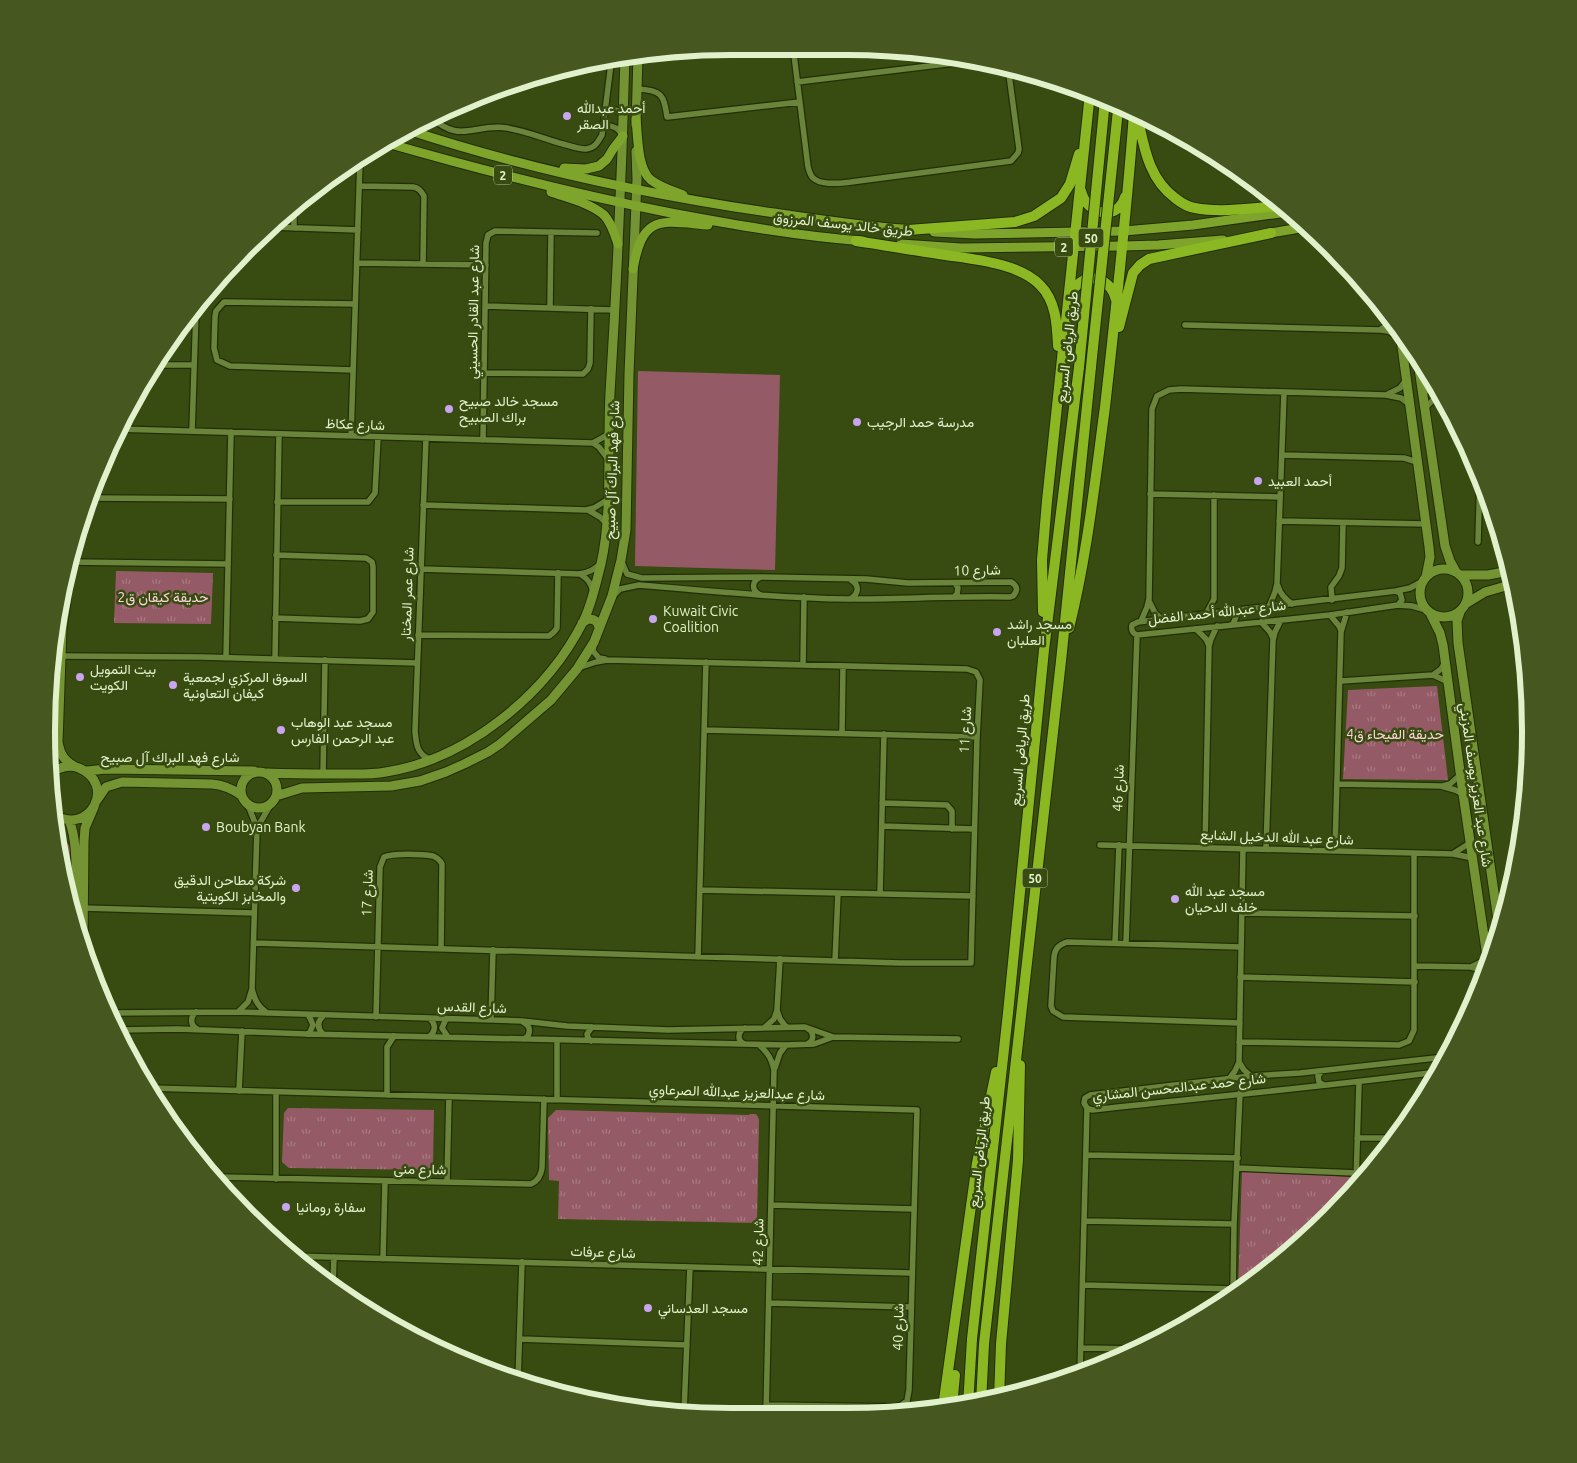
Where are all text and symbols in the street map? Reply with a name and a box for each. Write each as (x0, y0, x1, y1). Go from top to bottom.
place label: أحمد عبدالله الصقر (576, 100, 646, 133)
marker: أحمد عبدالله الصقر (561, 110, 573, 122)
road number: 2 (494, 166, 512, 184)
street label: طريق خالد يوسف المرزوق (772, 209, 914, 240)
road number: 50 (1078, 228, 1104, 248)
road number: 2 (1055, 238, 1073, 256)
street label: شارع عبد القادر الحسيني (464, 245, 486, 379)
street label: طريق الرياض السريع (1053, 290, 1084, 404)
place label: مسجد خالد صبيح براك الصبيح (459, 393, 558, 428)
street label: شارع فهد البراك آل صبيح (602, 400, 625, 540)
marker: مسجد خالد صبيح براك الصبيح (443, 403, 455, 415)
place label: مدرسة حمد الرجيب (867, 414, 974, 431)
street label: شارع عكاظ (325, 415, 385, 436)
marker: مدرسة حمد الرجيب (851, 416, 863, 428)
place label: أحمد العبيد (1268, 473, 1332, 490)
marker: أحمد العبيد (1252, 475, 1264, 487)
street label: شارع عمر المختار (397, 547, 420, 642)
street label: شارع 10 (953, 562, 1001, 581)
park label: حديقة كيقان ق2 (118, 589, 208, 606)
street label: شارع عبدالله أحمد الفضل (1147, 597, 1287, 630)
place label: Kuwait Civic Coalition (663, 603, 739, 635)
marker: Kuwait Civic Coalition (647, 613, 659, 625)
place label: مسجد راشد العلبان (1007, 616, 1072, 649)
marker: مسجد راشد العلبان (991, 626, 1003, 638)
place label: بيت التمويل الكويت (90, 661, 156, 694)
place label: السوق المركزي لجمعية كيفان التعاونية (183, 669, 307, 702)
marker: بيت التمويل الكويت (74, 671, 86, 683)
marker: السوق المركزي لجمعية كيفان التعاونية (167, 679, 179, 691)
street label: طريق الرياض السريع (1007, 693, 1036, 807)
street label: شارع عبد العزيز يوسف المزيني (1453, 702, 1495, 869)
street label: شارع 11 (956, 706, 977, 754)
place label: مسجد عبد الوهاب عبد الرحمن الفارس (291, 714, 394, 747)
marker: مسجد عبد الوهاب عبد الرحمن الفارس (275, 724, 287, 736)
park label: حديقة الفيحاء ق4 (1346, 726, 1444, 743)
street label: شارع فهد البراك آل صبيح (100, 749, 240, 768)
street label: شارع 46 (1109, 764, 1130, 812)
place label: Boubyan Bank (216, 819, 306, 835)
marker: Boubyan Bank (200, 821, 212, 833)
street label: شارع عبد الله الدخيل الشايع (1200, 826, 1354, 851)
road number: 50 (1022, 868, 1048, 888)
street label: شارع 17 (358, 869, 379, 917)
place label: شركة مطاحن الدقيق والمخابز الكويتية (174, 872, 286, 905)
marker: شركة مطاحن الدقيق والمخابز الكويتية (290, 882, 302, 894)
place label: مسجد عبد الله خلف الدحيان (1185, 883, 1265, 916)
marker: مسجد عبد الله خلف الدحيان (1169, 893, 1181, 905)
street label: شارع القدس (437, 998, 507, 1019)
street label: شارع حمد عبدالمحسن المشاري (1091, 1070, 1267, 1108)
street label: شارع عبدالعزيز عبدالله الصرعاوي (649, 1081, 825, 1107)
street label: طريق الرياض السريع (965, 1095, 996, 1209)
street label: شارع منى (393, 1161, 446, 1180)
place label: سفارة رومانيا (296, 1199, 366, 1216)
marker: سفارة رومانيا (280, 1201, 292, 1213)
street label: شارع 42 (750, 1218, 769, 1266)
street label: شارع عرفات (570, 1243, 636, 1264)
place label: مسجد العدساني (658, 1300, 748, 1320)
marker: مسجد العدساني (642, 1302, 654, 1314)
street label: شارع 40 (890, 1303, 909, 1351)

